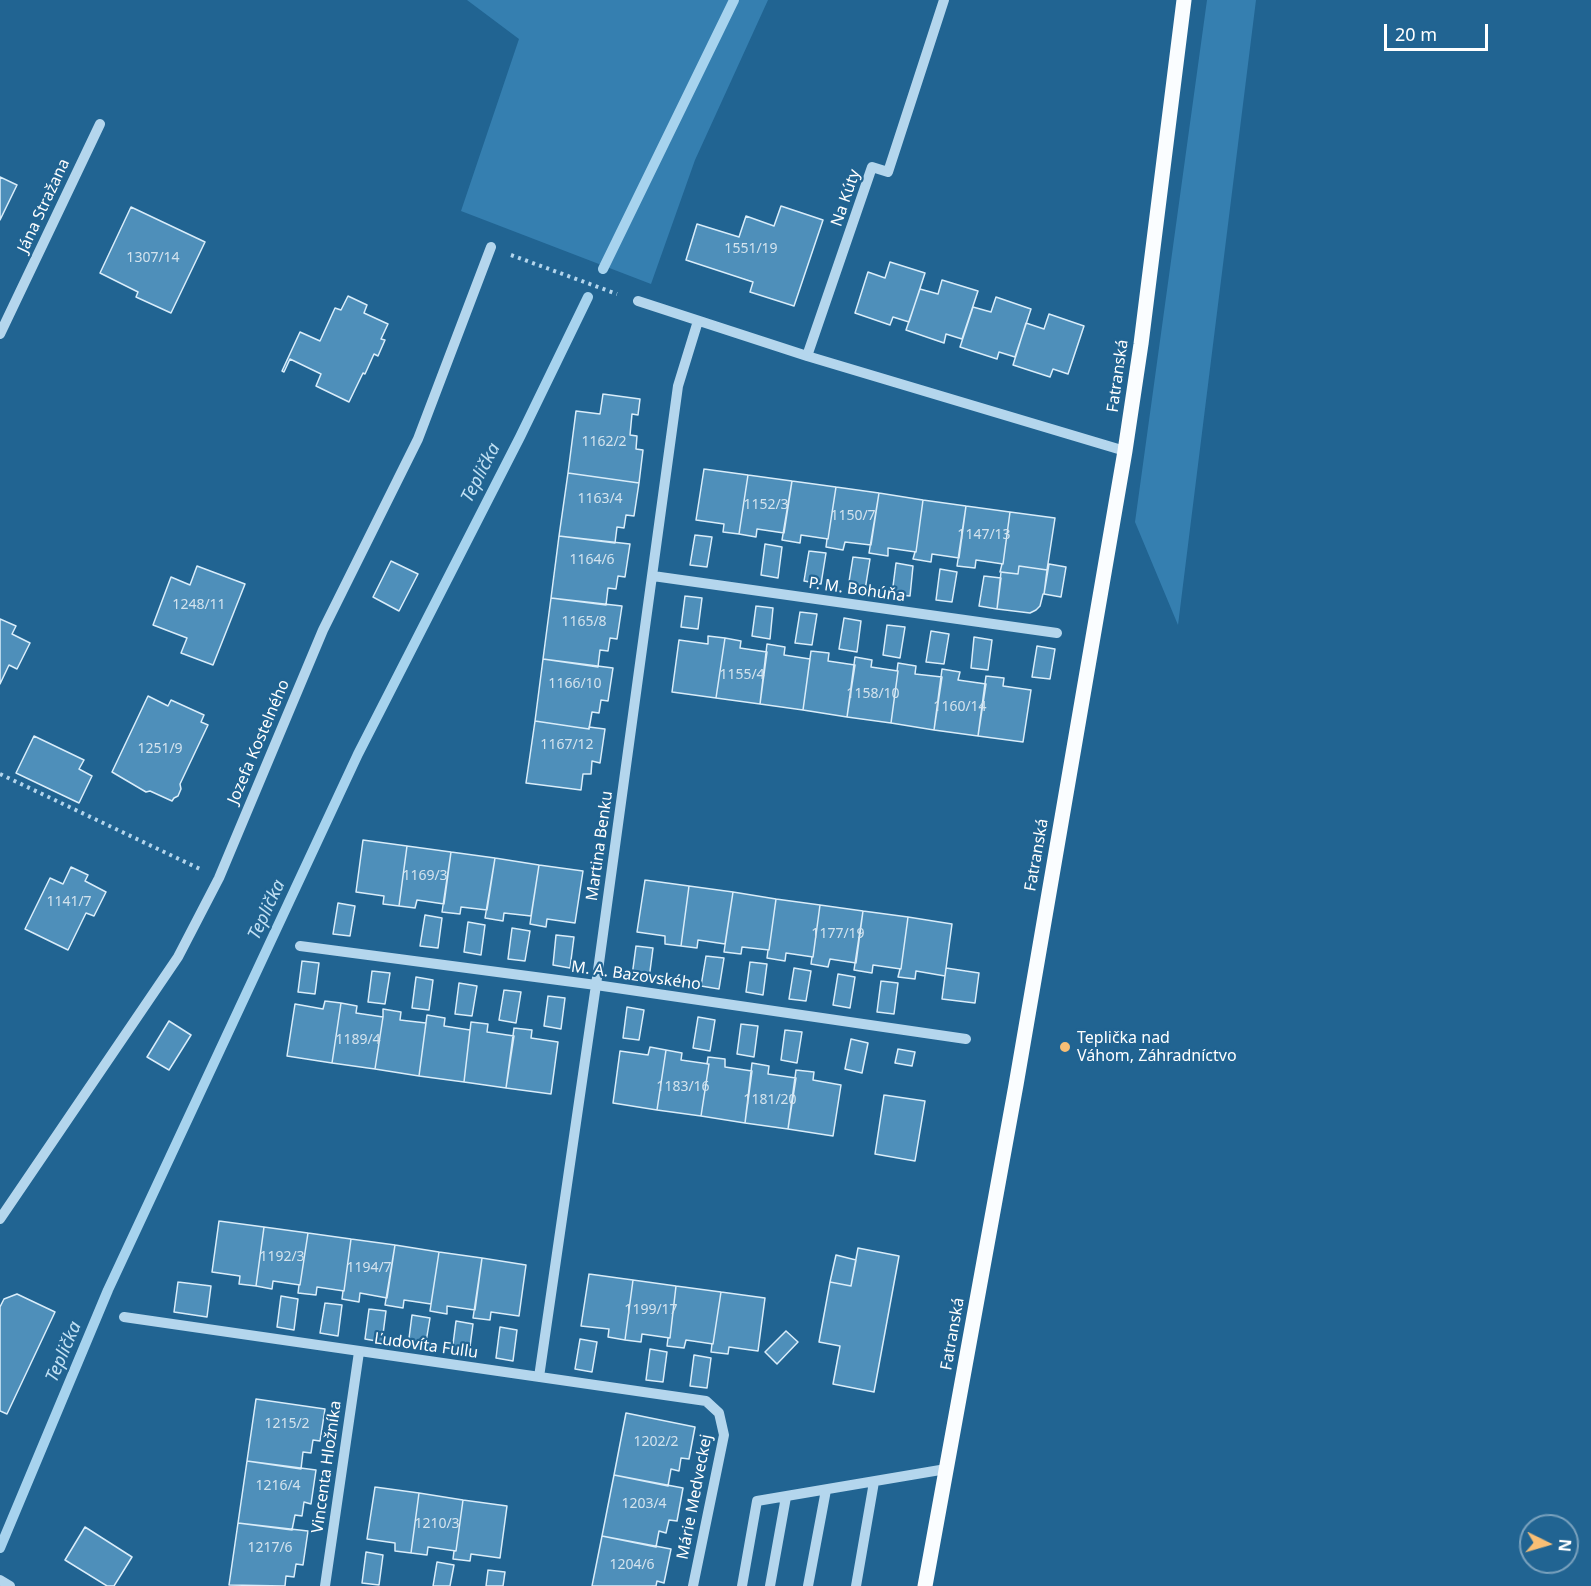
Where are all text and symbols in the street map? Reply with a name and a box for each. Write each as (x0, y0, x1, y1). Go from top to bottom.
scale bar (1387, 12, 1490, 50)
text: 20 m (1395, 22, 1437, 46)
street label: Jána Stražana (14, 156, 74, 256)
street label: Na Kúty (827, 167, 865, 229)
house number: 1551/19 (724, 241, 778, 257)
house number: 1307/14 (126, 250, 180, 266)
street label: Fatranská (1103, 338, 1133, 414)
house number: 1162/2 (581, 434, 627, 450)
water label: Teplička (457, 440, 505, 506)
house number: 1163/4 (577, 491, 623, 507)
house number: 1152/3 (743, 497, 789, 513)
house number: 1150/7 (830, 508, 876, 524)
house number: 1147/13 (957, 527, 1011, 543)
house number: 1164/6 (569, 552, 615, 568)
street label: P. M. Bohúňa (807, 574, 907, 606)
house number: 1248/11 (172, 597, 226, 613)
house number: 1165/8 (561, 614, 607, 630)
house number: 1155/4 (719, 667, 765, 683)
house number: 1166/10 (548, 676, 602, 692)
street label: Jozefa Kostelného (224, 677, 294, 807)
house number: 1158/10 (846, 686, 900, 702)
house number: 1160/14 (933, 699, 987, 715)
house number: 1167/12 (540, 737, 594, 753)
house number: 1251/9 (137, 741, 183, 757)
street label: Martina Benku (583, 790, 617, 902)
street label: Fatranská (1021, 817, 1053, 893)
house number: 1169/3 (402, 868, 448, 884)
water label: Teplička (244, 877, 290, 943)
house number: 1141/7 (46, 894, 92, 910)
house number: 1177/19 (811, 926, 865, 942)
street label: M. A. Bazovského (570, 957, 702, 995)
place label: Teplička nad Váhom, Záhradníctvo (1077, 1028, 1237, 1066)
house number: 1189/4 (335, 1032, 381, 1048)
marker: Teplička nad Váhom, Záhradníctvo (1058, 1040, 1072, 1054)
house number: 1183/16 (656, 1079, 710, 1095)
house number: 1181/20 (743, 1092, 797, 1108)
house number: 1192/3 (259, 1249, 305, 1265)
house number: 1194/7 (346, 1260, 392, 1276)
street label: Fatranská (937, 1296, 969, 1372)
house number: 1199/17 (624, 1302, 678, 1318)
water label: Teplička (42, 1318, 86, 1386)
street label: Ľudovíta Fullu (373, 1329, 479, 1363)
street label: Vincenta Hložníka (308, 1399, 346, 1535)
house number: 1215/2 (264, 1416, 310, 1432)
street label: Márie Medveckej (673, 1433, 717, 1561)
house number: 1202/2 (633, 1434, 679, 1450)
house number: 1216/4 (255, 1478, 301, 1494)
house number: 1203/4 (621, 1496, 667, 1512)
north arrow (1519, 1514, 1579, 1574)
house number: 1210/3 (414, 1516, 460, 1532)
text: N (1553, 1538, 1576, 1553)
house number: 1217/6 (247, 1540, 293, 1556)
house number: 1204/6 (609, 1557, 655, 1573)

